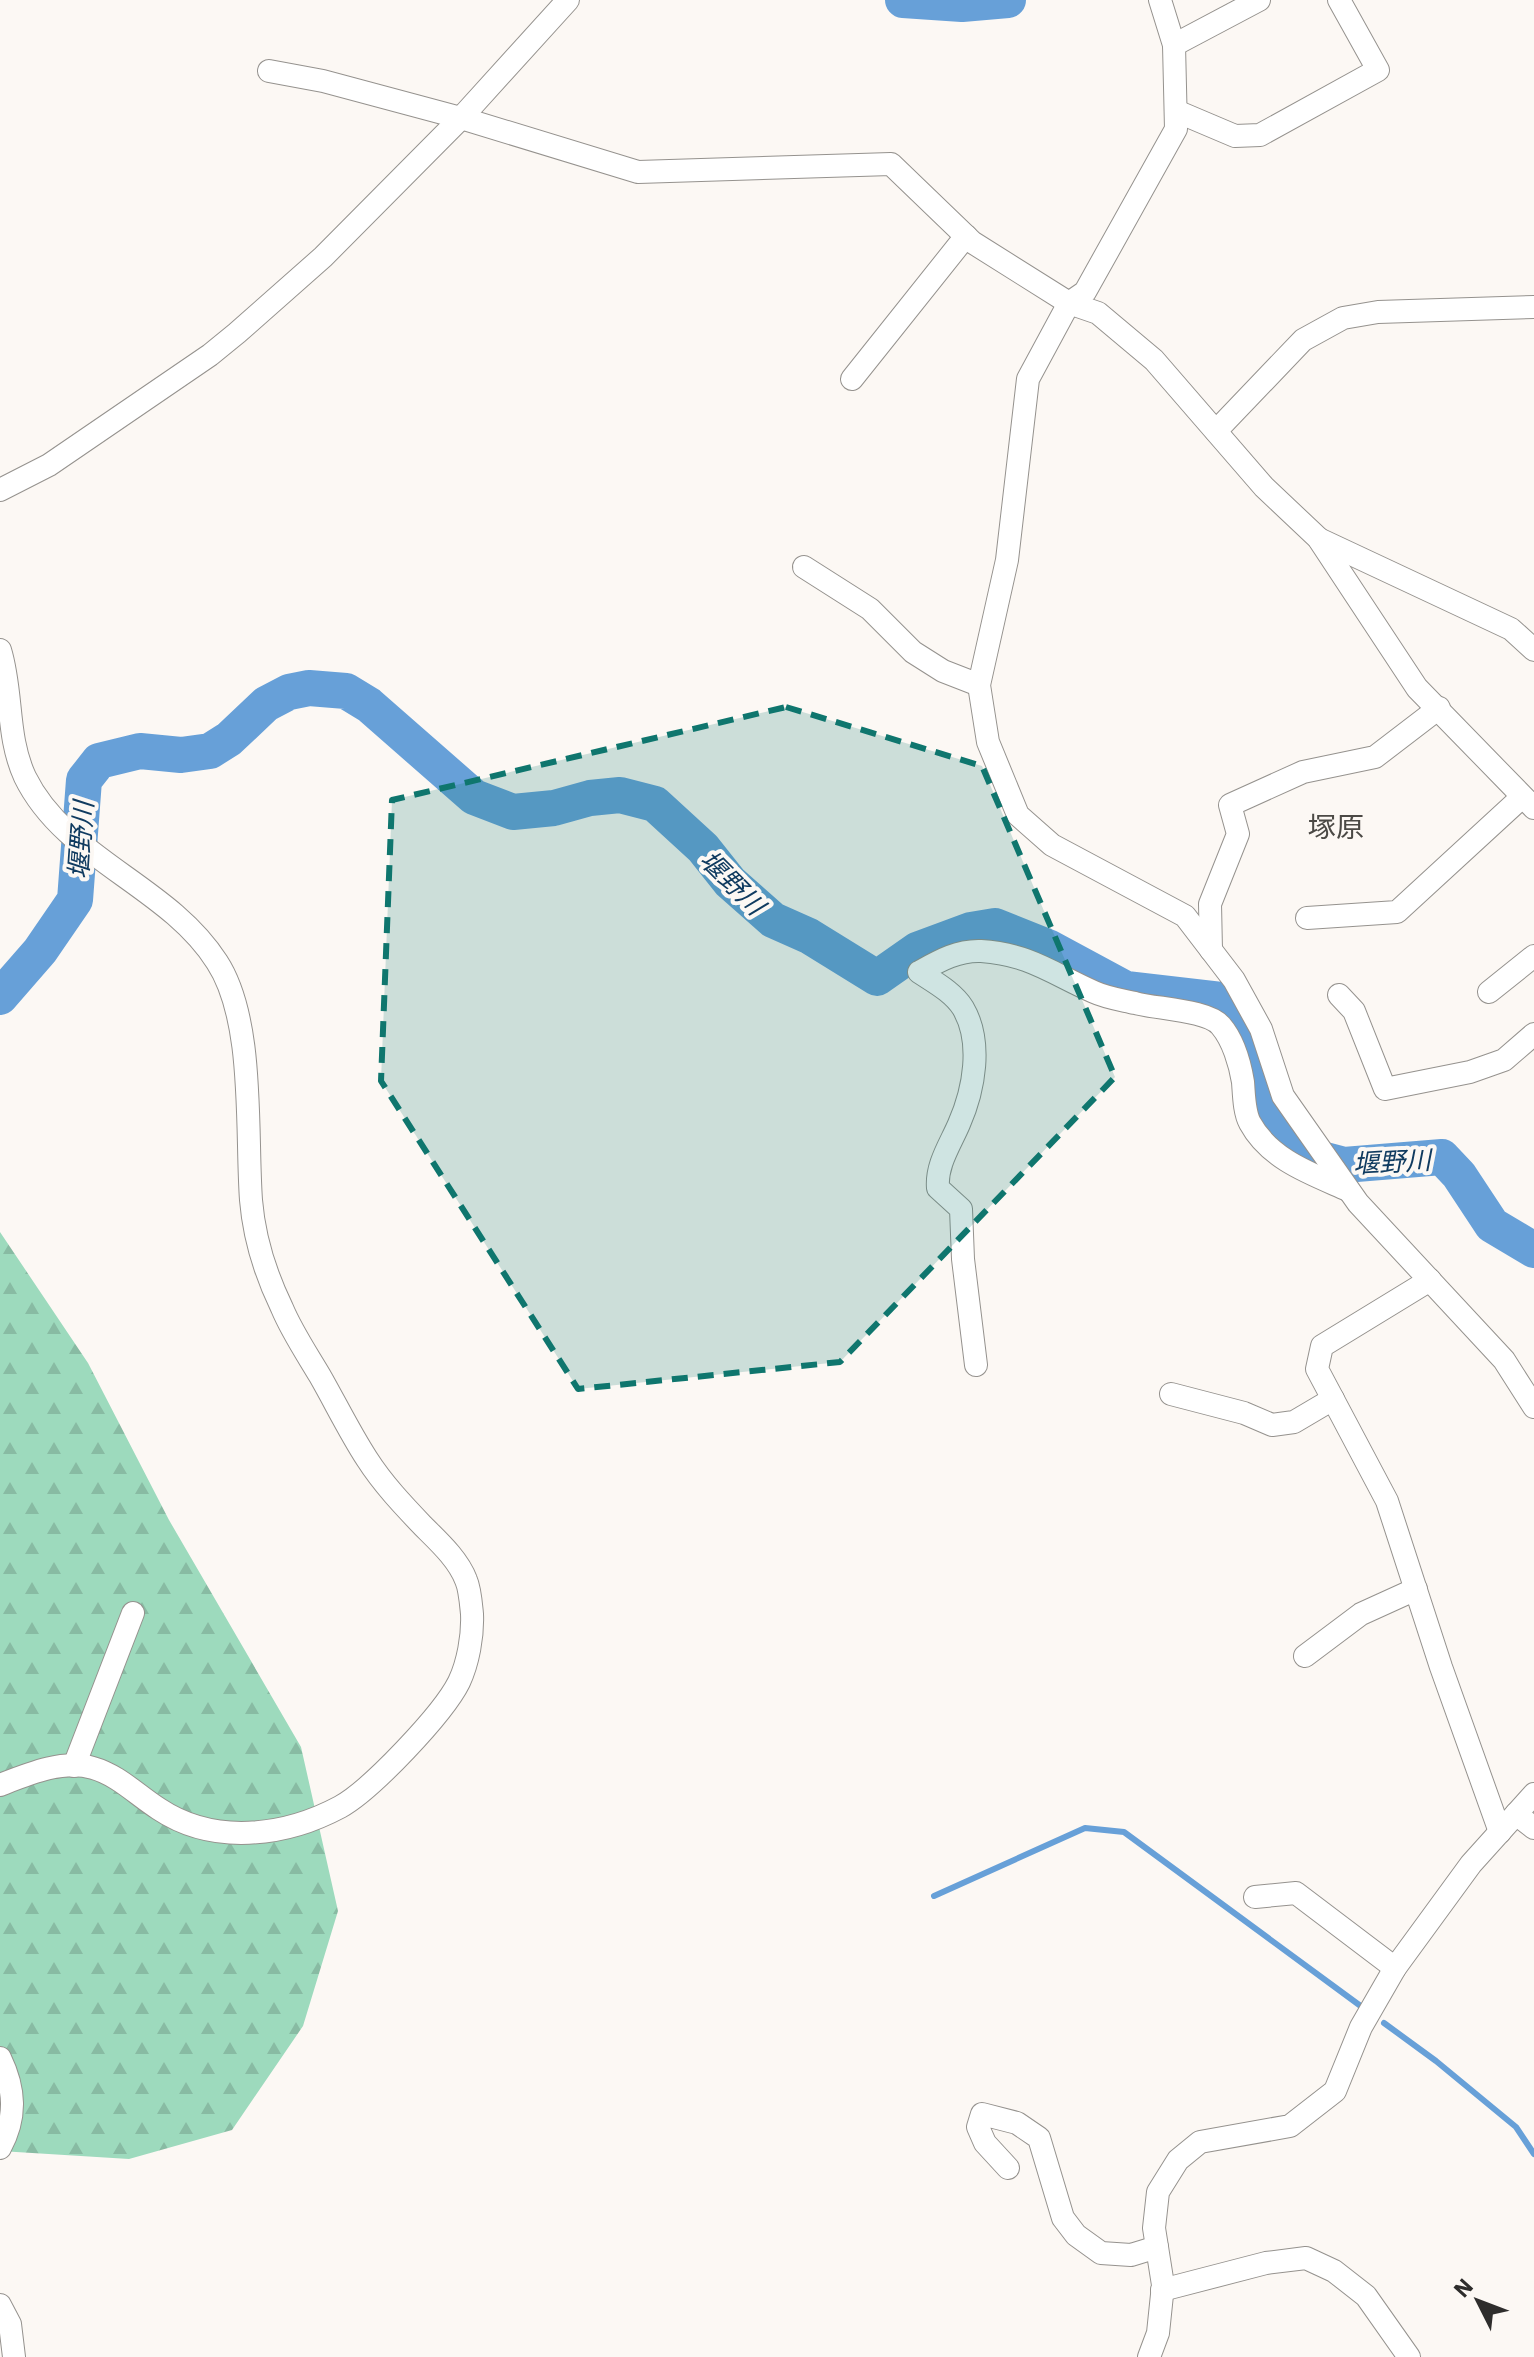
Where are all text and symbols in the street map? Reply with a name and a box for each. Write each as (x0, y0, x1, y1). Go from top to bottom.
water label: 堰野川 (60, 797, 100, 880)
district label: 塚原 (1308, 808, 1364, 845)
water label: 堰野川 (693, 842, 775, 924)
water label: 堰野川 (1352, 1142, 1435, 1180)
north arrow (1438, 2261, 1518, 2341)
text: N (1447, 2272, 1479, 2303)

